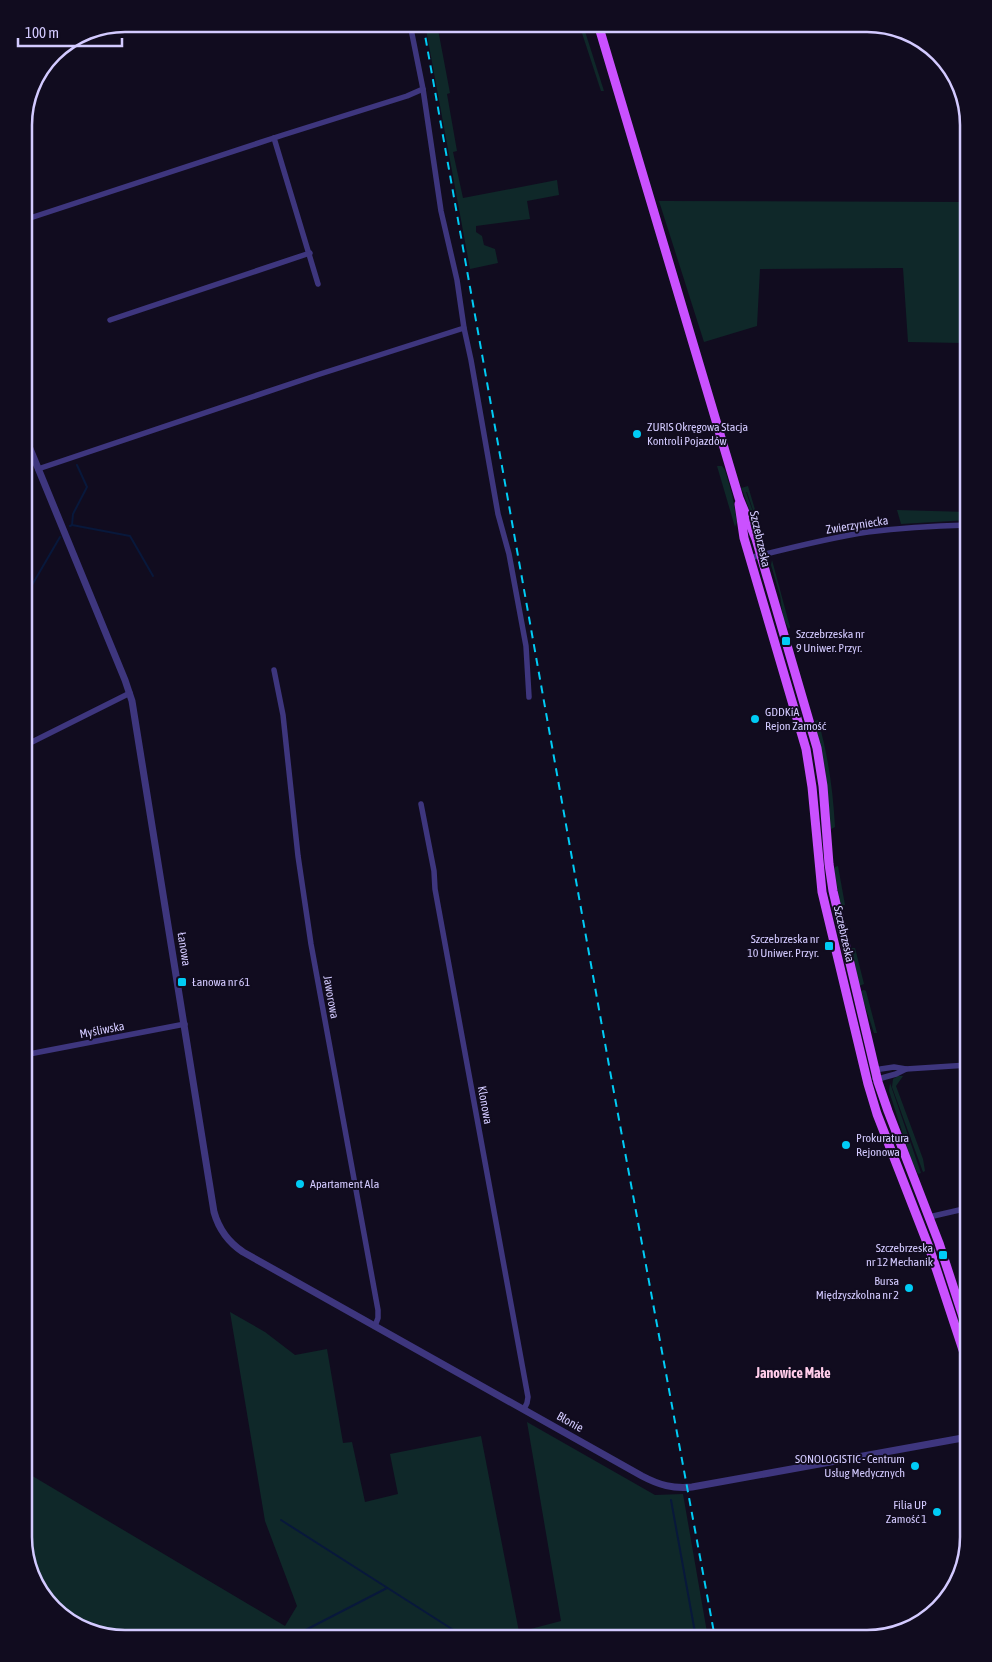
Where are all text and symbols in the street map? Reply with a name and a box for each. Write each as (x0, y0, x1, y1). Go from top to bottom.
scale bar (18, 15, 121, 47)
text: 100 m (25, 24, 59, 41)
place label: ZURIS Okręgowa Stacja Kontroli Pojazdów (647, 420, 748, 448)
marker: ZURIS Okręgowa Stacja Kontroli Pojazdów (631, 428, 643, 440)
street label: Szczebrzeska (747, 510, 773, 568)
street label: Zwierzyniecka (825, 513, 889, 537)
place label: Szczebrzeska nr 9 Uniwer. Przyr. (796, 627, 865, 655)
marker: Szczebrzeska nr 9 Uniwer. Przyr. (780, 635, 792, 647)
place label: GDDKiA Rejon Zamość (765, 705, 827, 733)
marker: GDDKiA Rejon Zamość (749, 713, 761, 725)
street label: Szczebrzeska (831, 905, 857, 963)
street label: Łanowa (174, 931, 194, 967)
place label: Szczebrzeska nr 10 Uniwer. Przyr. (747, 932, 819, 960)
marker: Szczebrzeska nr 10 Uniwer. Przyr. (823, 940, 835, 952)
street label: Jaworowa (320, 974, 342, 1020)
place label: Łanowa nr 61 (192, 975, 250, 989)
marker: Łanowa nr 61 (176, 976, 188, 988)
street label: Myśliwska (78, 1019, 126, 1041)
street label: Klonowa (475, 1085, 495, 1125)
place label: Prokuratura Rejonowa (856, 1131, 909, 1159)
marker: Prokuratura Rejonowa (840, 1139, 852, 1151)
place label: Apartament Ala (310, 1177, 379, 1191)
marker: Apartament Ala (294, 1178, 306, 1190)
place label: Szczebrzeska nr 12 Mechanik (866, 1241, 934, 1269)
marker: Szczebrzeska nr 12 Mechanik (937, 1249, 949, 1261)
place label: Bursa Międzyszkolna nr 2 (816, 1274, 899, 1302)
marker: Bursa Międzyszkolna nr 2 (903, 1282, 915, 1294)
district label: Janowice Małe (754, 1365, 831, 1381)
street label: Błonie (554, 1409, 586, 1435)
place label: SONOLOGISTIC - Centrum Usług Medycznych (795, 1452, 905, 1480)
marker: SONOLOGISTIC - Centrum Usług Medycznych (909, 1460, 921, 1472)
place label: Filia UP Zamość 1 (886, 1498, 927, 1526)
marker: Filia UP Zamość 1 (931, 1506, 943, 1518)

